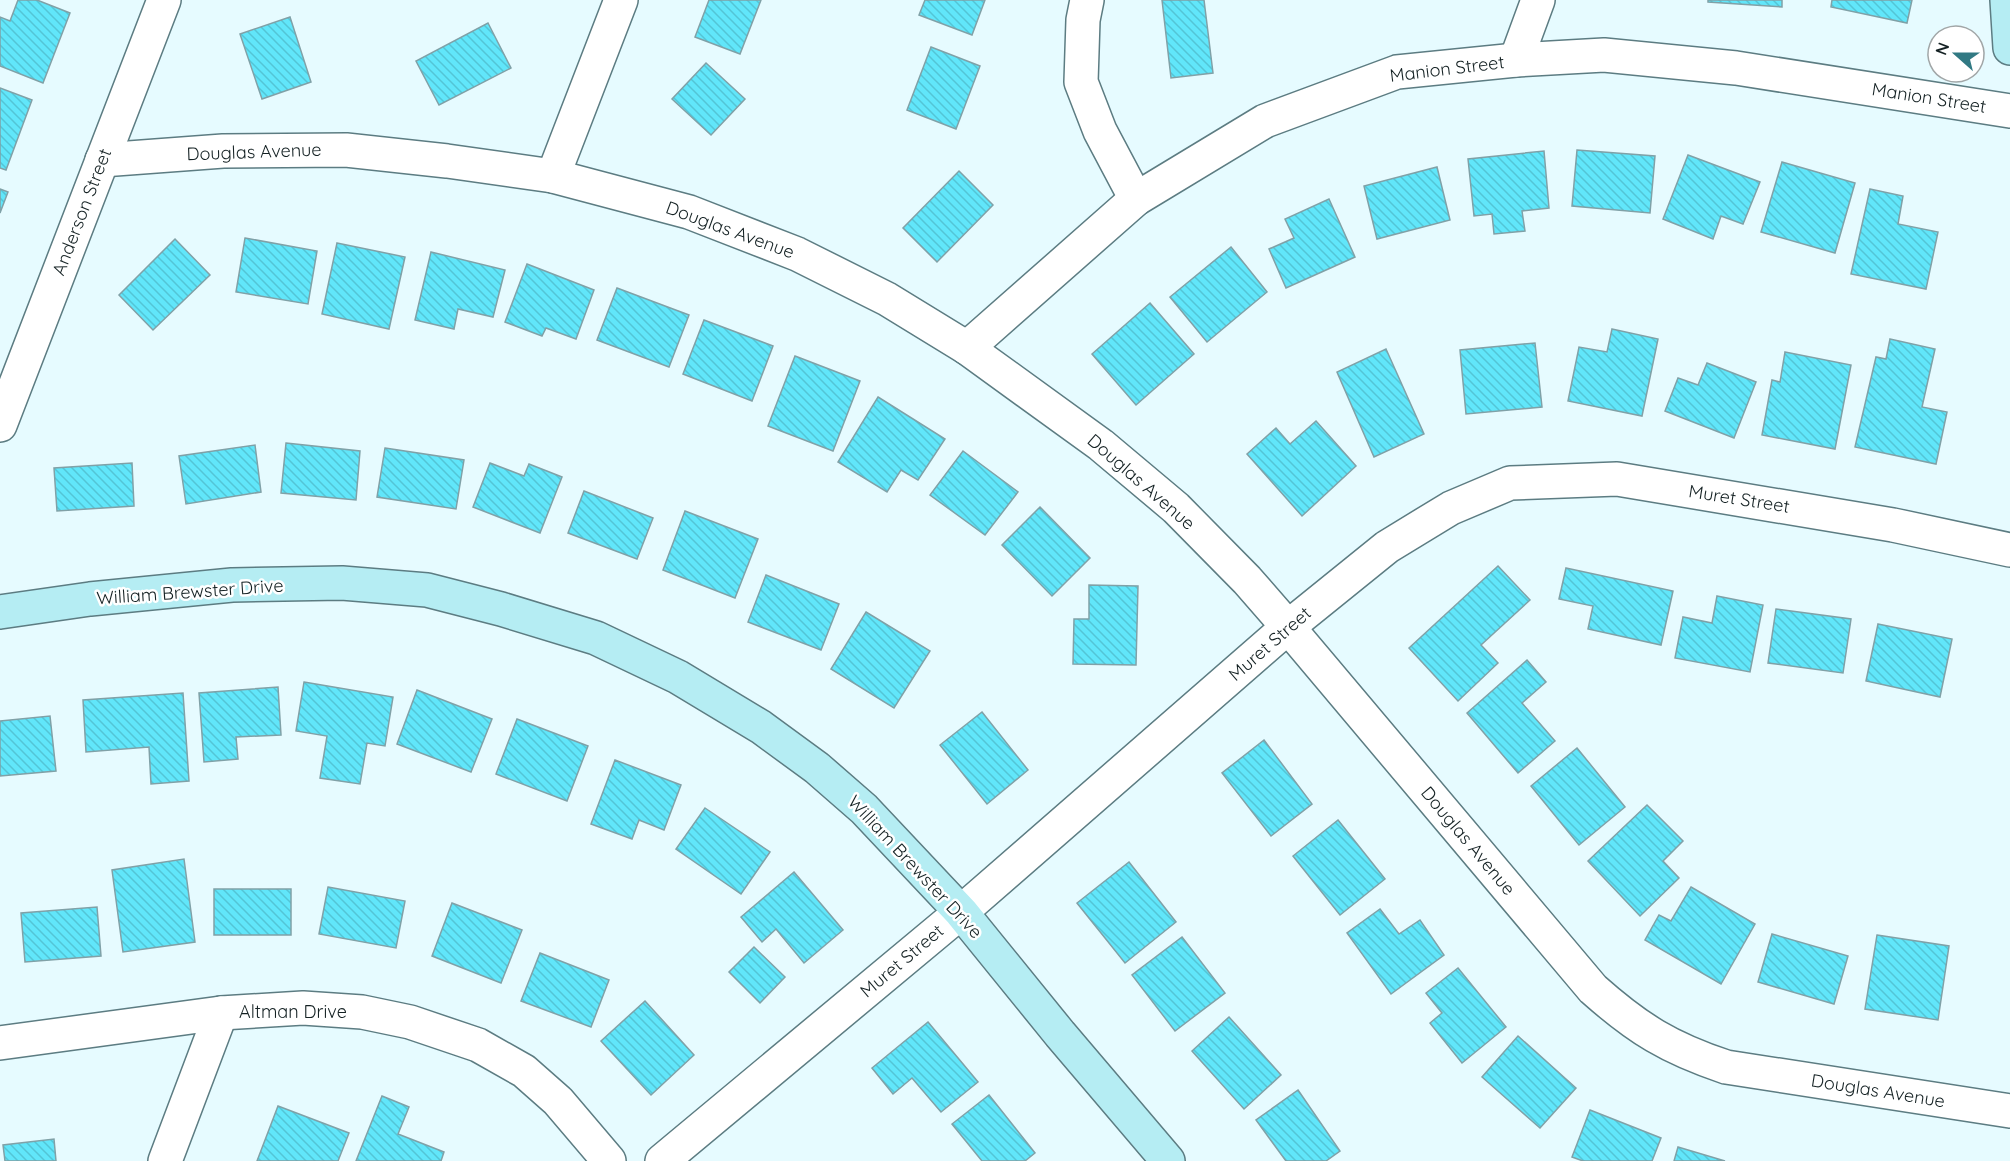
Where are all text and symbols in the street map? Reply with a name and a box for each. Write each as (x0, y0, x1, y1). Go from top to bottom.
north arrow (1926, 24, 1986, 84)
text: N (1931, 40, 1953, 58)
street label: Manion Street (1388, 50, 1506, 87)
street label: Manion Street (1870, 77, 1988, 118)
street label: Douglas Avenue (186, 138, 322, 165)
street label: Anderson Street (47, 145, 116, 278)
street label: Douglas Avenue (663, 196, 798, 263)
street label: Douglas Avenue (1083, 429, 1200, 535)
street label: Muret Street (1687, 479, 1791, 518)
street label: William Brewster Drive (96, 573, 284, 610)
street label: Muret Street (1224, 601, 1316, 686)
street label: Douglas Avenue (1416, 781, 1521, 900)
street label: William Brewster Drive (843, 790, 988, 943)
street label: Muret Street (855, 919, 948, 1002)
street label: Altman Drive (239, 1000, 347, 1023)
street label: Douglas Avenue (1810, 1069, 1947, 1112)

